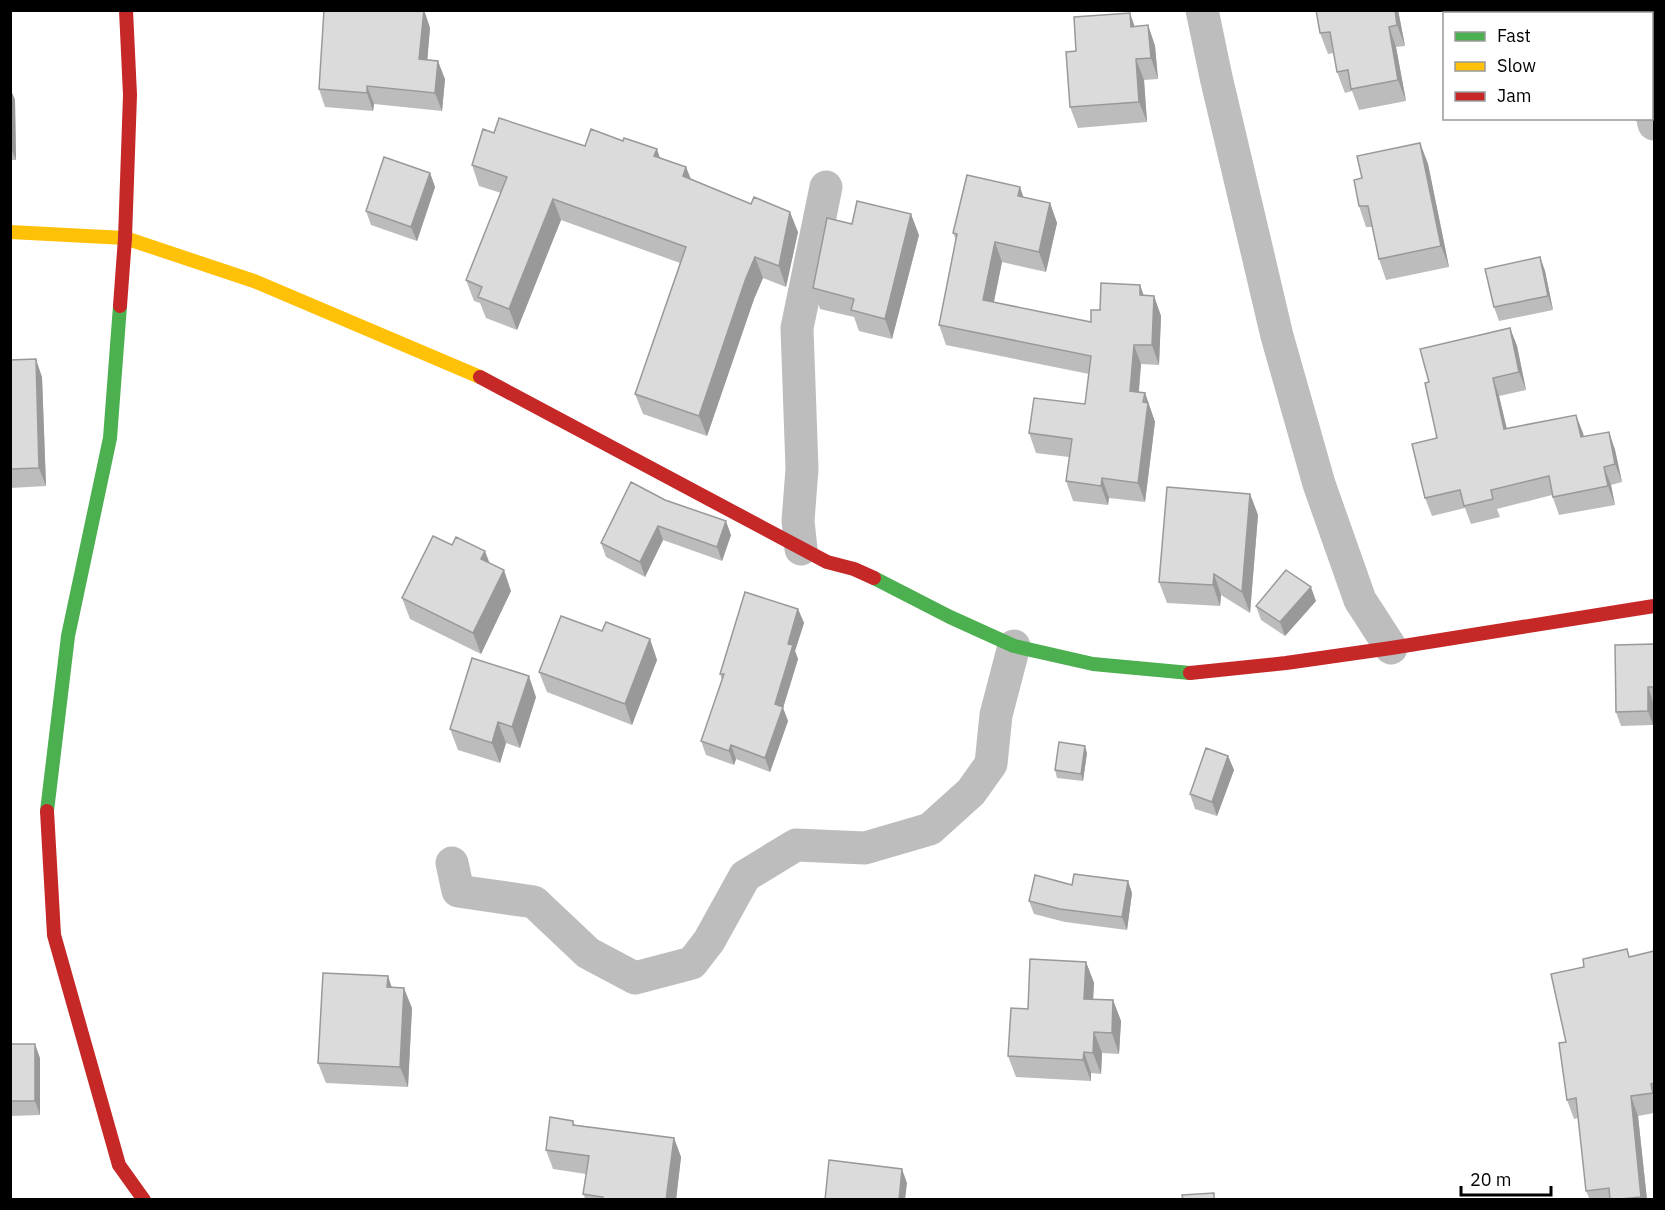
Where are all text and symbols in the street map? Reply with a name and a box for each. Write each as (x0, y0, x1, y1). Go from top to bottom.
legend (1443, 12, 1653, 120)
text: Fast (1497, 24, 1531, 47)
text: Slow (1497, 54, 1536, 77)
text: Jam (1497, 84, 1532, 107)
scale bar (1461, 1159, 1551, 1197)
text: 20 m (1470, 1168, 1512, 1191)

